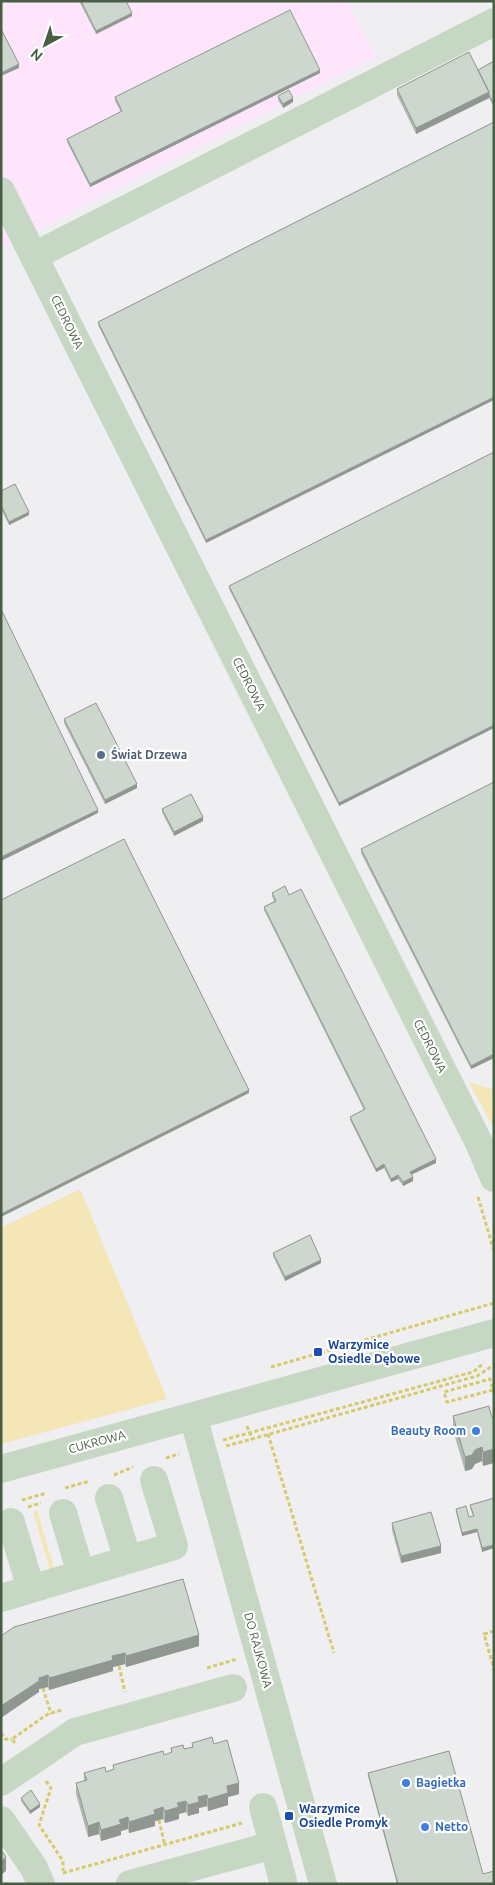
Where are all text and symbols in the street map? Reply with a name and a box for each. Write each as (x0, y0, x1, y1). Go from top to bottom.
north arrow (20, 20, 70, 70)
text: N (27, 45, 46, 64)
street label: CEDROWA (49, 293, 86, 351)
street label: CEDROWA (230, 655, 269, 713)
place label: Świat Drzewa (111, 746, 187, 761)
marker: Świat Drzewa (95, 749, 107, 761)
street label: CEDROWA (411, 1017, 450, 1075)
place label: Warzymice Osiedle Dębowe (328, 1338, 420, 1366)
marker: Warzymice Osiedle Dębowe (312, 1346, 324, 1358)
place label: Beauty Room (391, 1424, 466, 1437)
marker: Beauty Room (470, 1425, 482, 1437)
street label: CUKROWA (67, 1428, 127, 1455)
street label: DO RAJKOWA (242, 1611, 275, 1689)
place label: Bagietka (416, 1776, 466, 1789)
marker: Bagietka (400, 1777, 412, 1789)
place label: Warzymice Osiedle Promyk (299, 1802, 388, 1829)
marker: Warzymice Osiedle Promyk (283, 1810, 295, 1822)
place label: Netto (435, 1820, 468, 1833)
marker: Netto (419, 1821, 431, 1833)

